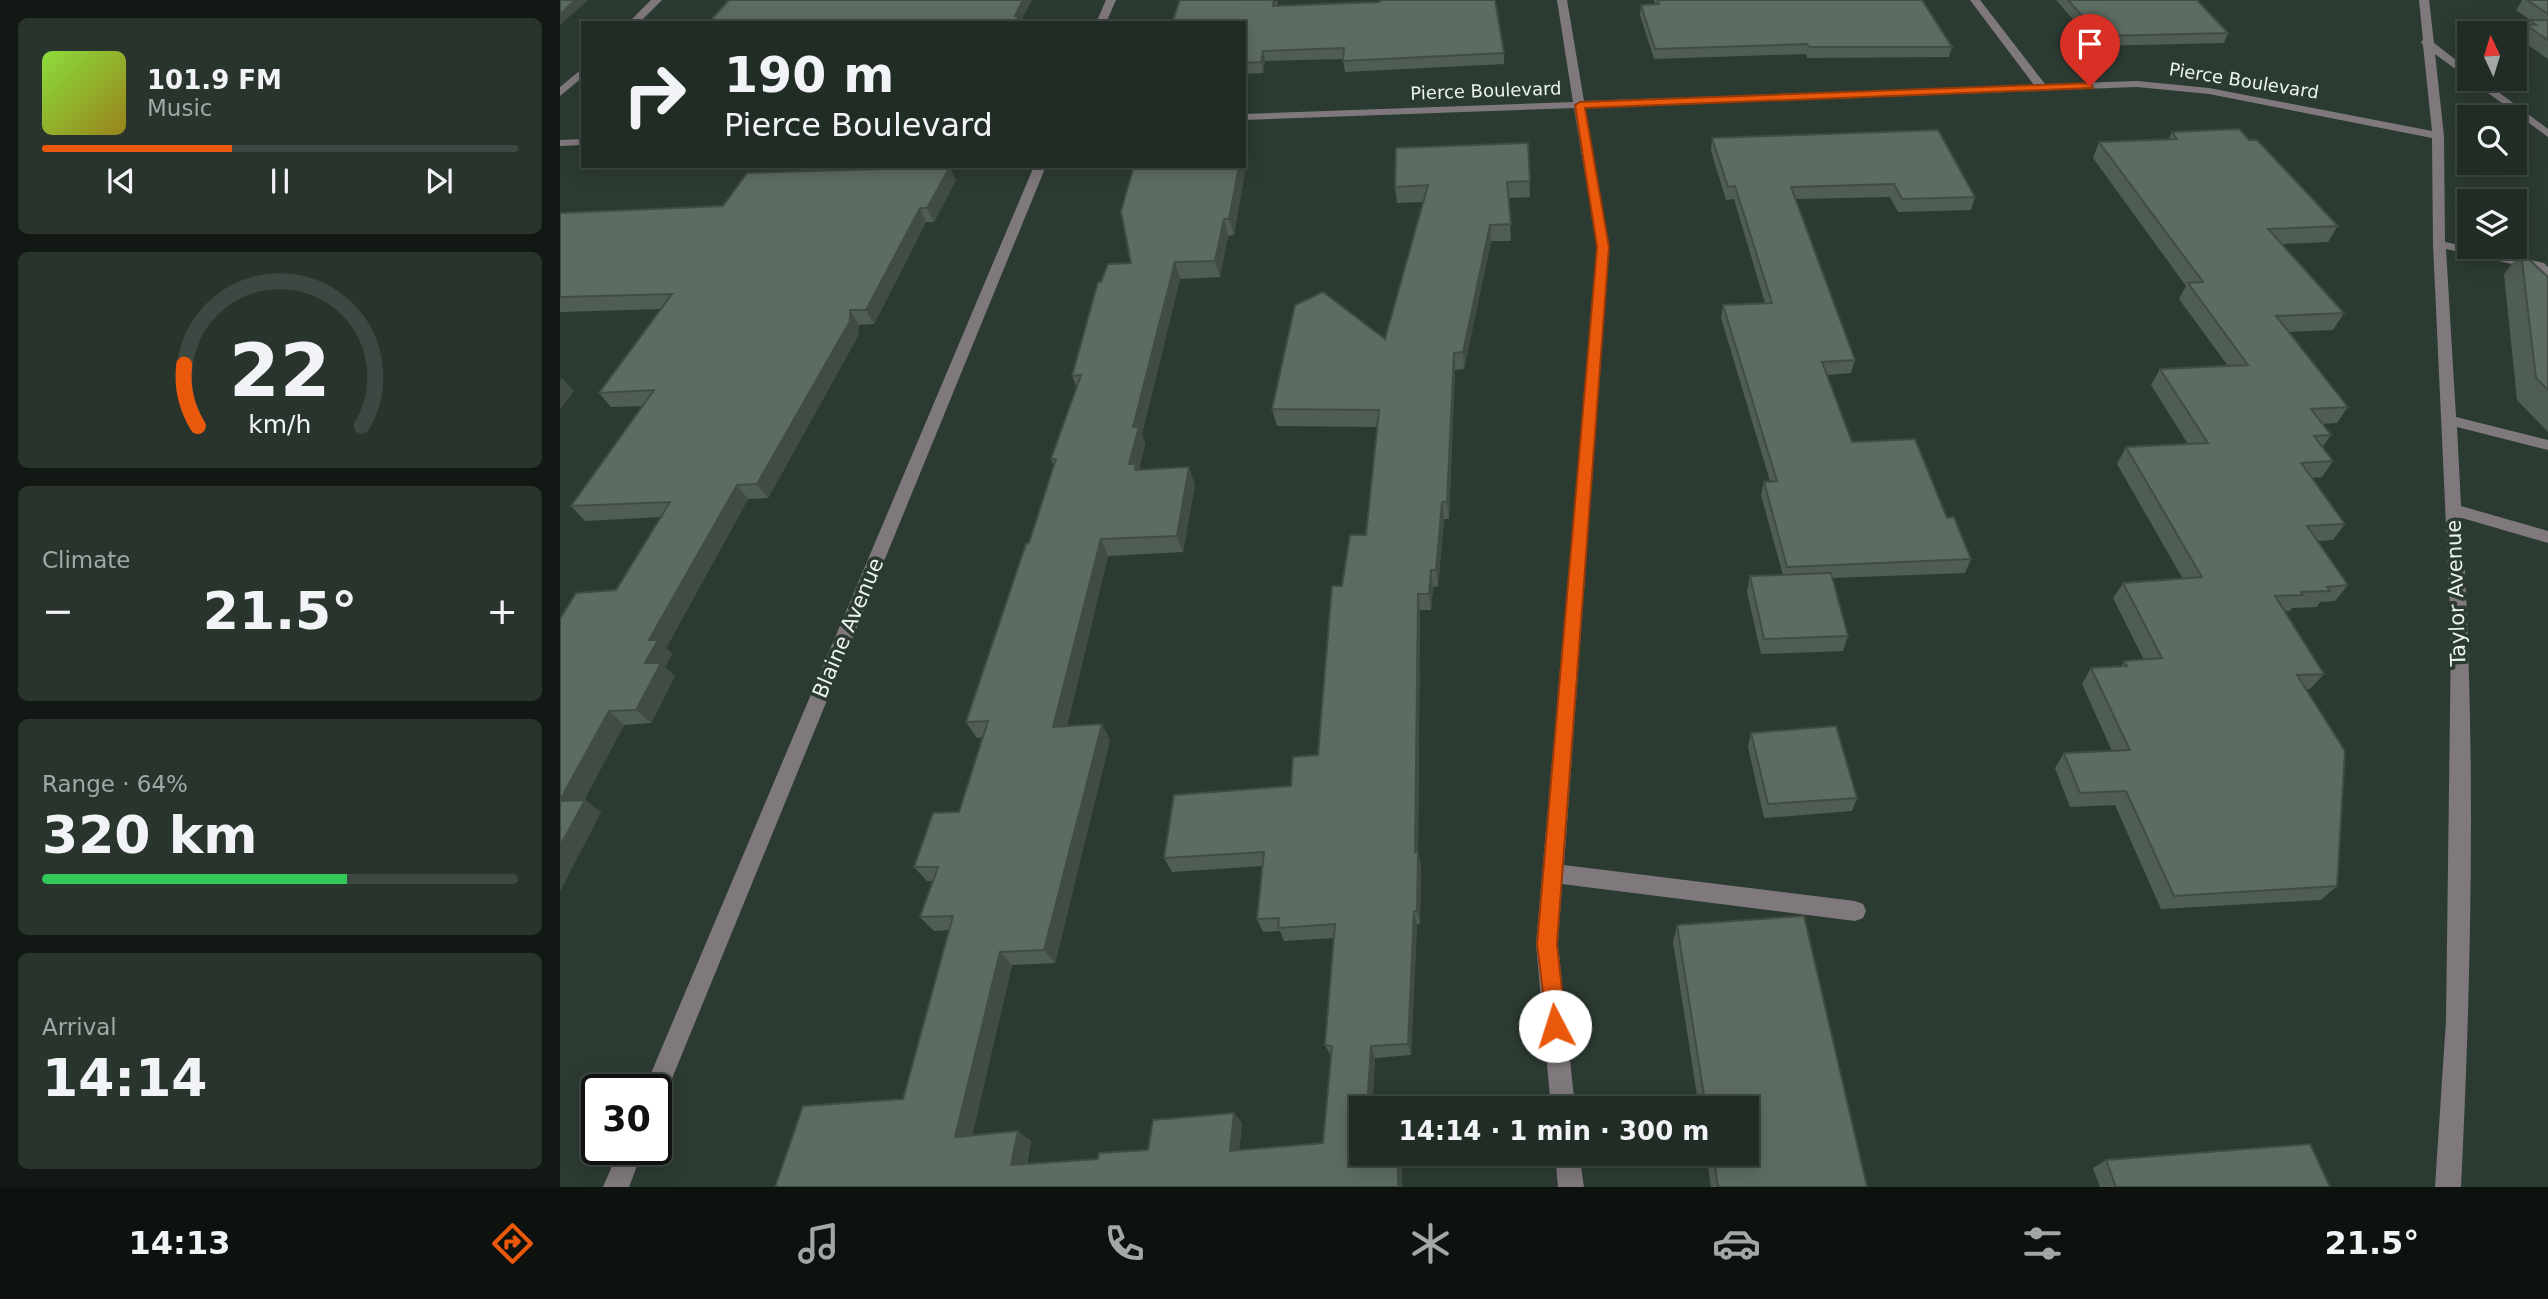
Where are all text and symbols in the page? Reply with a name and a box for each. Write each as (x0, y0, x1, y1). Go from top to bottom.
pin (2060, 14, 2120, 86)
north arrow (2457, 21, 2527, 91)
map controls (2457, 21, 2527, 259)
icon: arrive (2071, 25, 2109, 63)
text: 190 m (724, 47, 894, 104)
icon: right (609, 49, 700, 140)
street label: Pierce Boulevard (2168, 58, 2320, 103)
text: 101.9 FM (147, 65, 282, 95)
street label: Pierce Boulevard (1410, 77, 1562, 104)
text: Music (147, 95, 212, 121)
button: search (2457, 105, 2527, 175)
text: Pierce Boulevard (724, 106, 993, 144)
icon: previous (102, 162, 140, 200)
icon: pause (261, 162, 299, 200)
icon: next (420, 162, 458, 200)
button: layers (2457, 189, 2527, 259)
text: 22 (229, 328, 331, 413)
text: km/h (248, 409, 312, 438)
street label: Taylor Avenue (2441, 519, 2471, 668)
text: Climate (42, 547, 131, 573)
street label: Blaine Avenue (808, 554, 888, 702)
text: 21.5° (203, 581, 357, 641)
text: − (42, 589, 74, 633)
text: + (486, 589, 518, 633)
text: Range · 64% (42, 771, 188, 797)
text: 320 km (42, 805, 257, 865)
position arrow (1518, 989, 1592, 1063)
text: Arrival (42, 1014, 117, 1040)
text: 14:14 (42, 1048, 208, 1108)
speed limit sign: 30 (581, 1074, 672, 1165)
text: 14:14 · 1 min · 300 m (1399, 1116, 1709, 1146)
icon: directions (488, 1219, 537, 1268)
icon: music (794, 1219, 843, 1268)
icon: phone (1100, 1219, 1149, 1268)
icon: climate (1406, 1219, 1455, 1268)
icon: car (1712, 1219, 1761, 1268)
icon: filters (2018, 1219, 2067, 1268)
text: 14:13 (129, 1224, 230, 1262)
text: 21.5° (2324, 1224, 2419, 1262)

